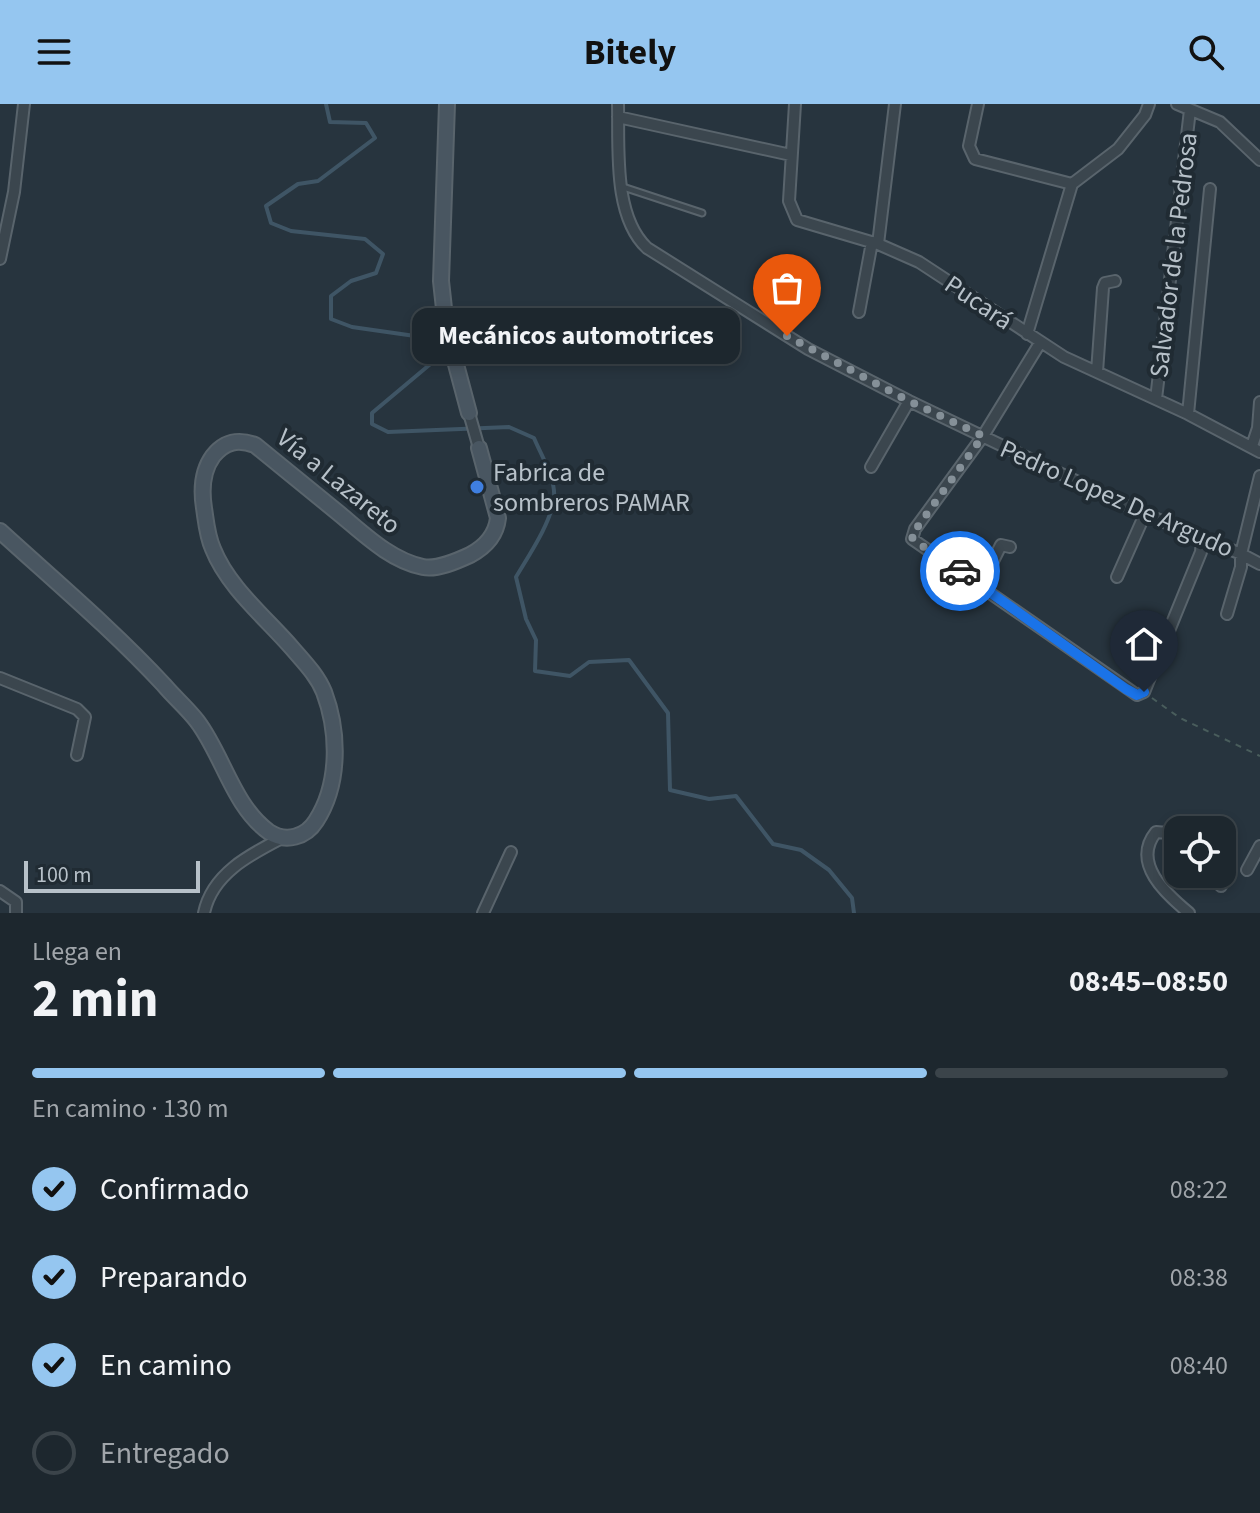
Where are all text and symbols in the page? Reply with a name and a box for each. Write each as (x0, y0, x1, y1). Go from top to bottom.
text: Bitely (584, 27, 676, 78)
icon: menu (32, 30, 76, 74)
icon: search (1184, 30, 1228, 74)
street label: Salvador de la Pedrosa (1140, 130, 1207, 380)
pin (753, 254, 821, 336)
icon: bag (765, 266, 809, 310)
street label: Pucará (937, 266, 1020, 339)
callout: Mecánicos automotrices (411, 308, 739, 364)
text: Mecánicos automotrices (438, 317, 714, 354)
street label: Vía a Lazareto (269, 420, 409, 543)
street label: Pedro Lopez De Argudo (994, 430, 1240, 567)
place label: Fabrica de sombreros PAMAR (493, 454, 690, 521)
marker: Fabrica de sombreros PAMAR (468, 478, 486, 496)
courier (920, 531, 1000, 611)
icon: car (938, 549, 982, 593)
pin (1110, 610, 1178, 692)
icon: home (1122, 622, 1166, 666)
map controls (1164, 816, 1236, 888)
button: locate (1164, 816, 1236, 888)
scale bar (24, 857, 200, 893)
text: 100 m (36, 859, 91, 891)
text: Llega en (32, 933, 122, 970)
text: 08:45–08:50 (1069, 960, 1228, 1003)
text: 2 min (32, 963, 159, 1037)
text: En camino · 130 m (32, 1090, 228, 1127)
icon: check (32, 1167, 76, 1211)
text: Confirmado (100, 1168, 249, 1211)
text: 08:22 (1170, 1171, 1228, 1208)
icon: check (32, 1255, 76, 1299)
text: Preparando (100, 1256, 247, 1299)
text: 08:38 (1170, 1259, 1228, 1296)
icon: check (32, 1343, 76, 1387)
text: En camino (100, 1344, 232, 1387)
text: 08:40 (1170, 1347, 1228, 1384)
text: Entregado (100, 1432, 230, 1475)

